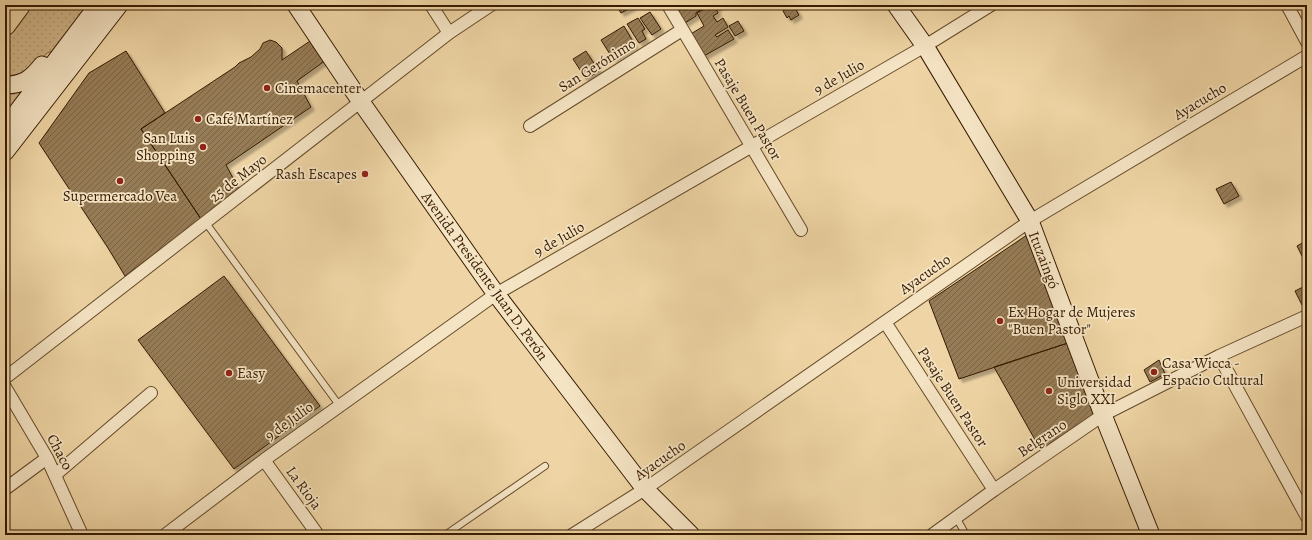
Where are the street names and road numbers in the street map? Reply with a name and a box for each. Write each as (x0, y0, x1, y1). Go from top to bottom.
street label: San Gerónimo (554, 33, 640, 97)
street label: Pasaje Buen Pastor (710, 54, 786, 164)
street label: 9 de Julio (810, 54, 868, 100)
street label: Ayacucho (1169, 77, 1230, 125)
street label: 25 de Mayo (205, 149, 271, 207)
street label: Avenida Presidente Juan D. Perón (416, 187, 553, 364)
street label: 9 de Julio (530, 216, 588, 262)
street label: Ituzaingó (1024, 228, 1064, 292)
street label: Ayacucho (895, 249, 955, 299)
street label: Pasaje Buen Pastor (913, 343, 993, 451)
street label: 9 de Julio (261, 397, 317, 445)
street label: Belgrano (1014, 414, 1070, 462)
street label: Chaco (42, 431, 78, 473)
street label: Ayacucho (630, 435, 690, 485)
street label: La Rioja (281, 462, 327, 514)

